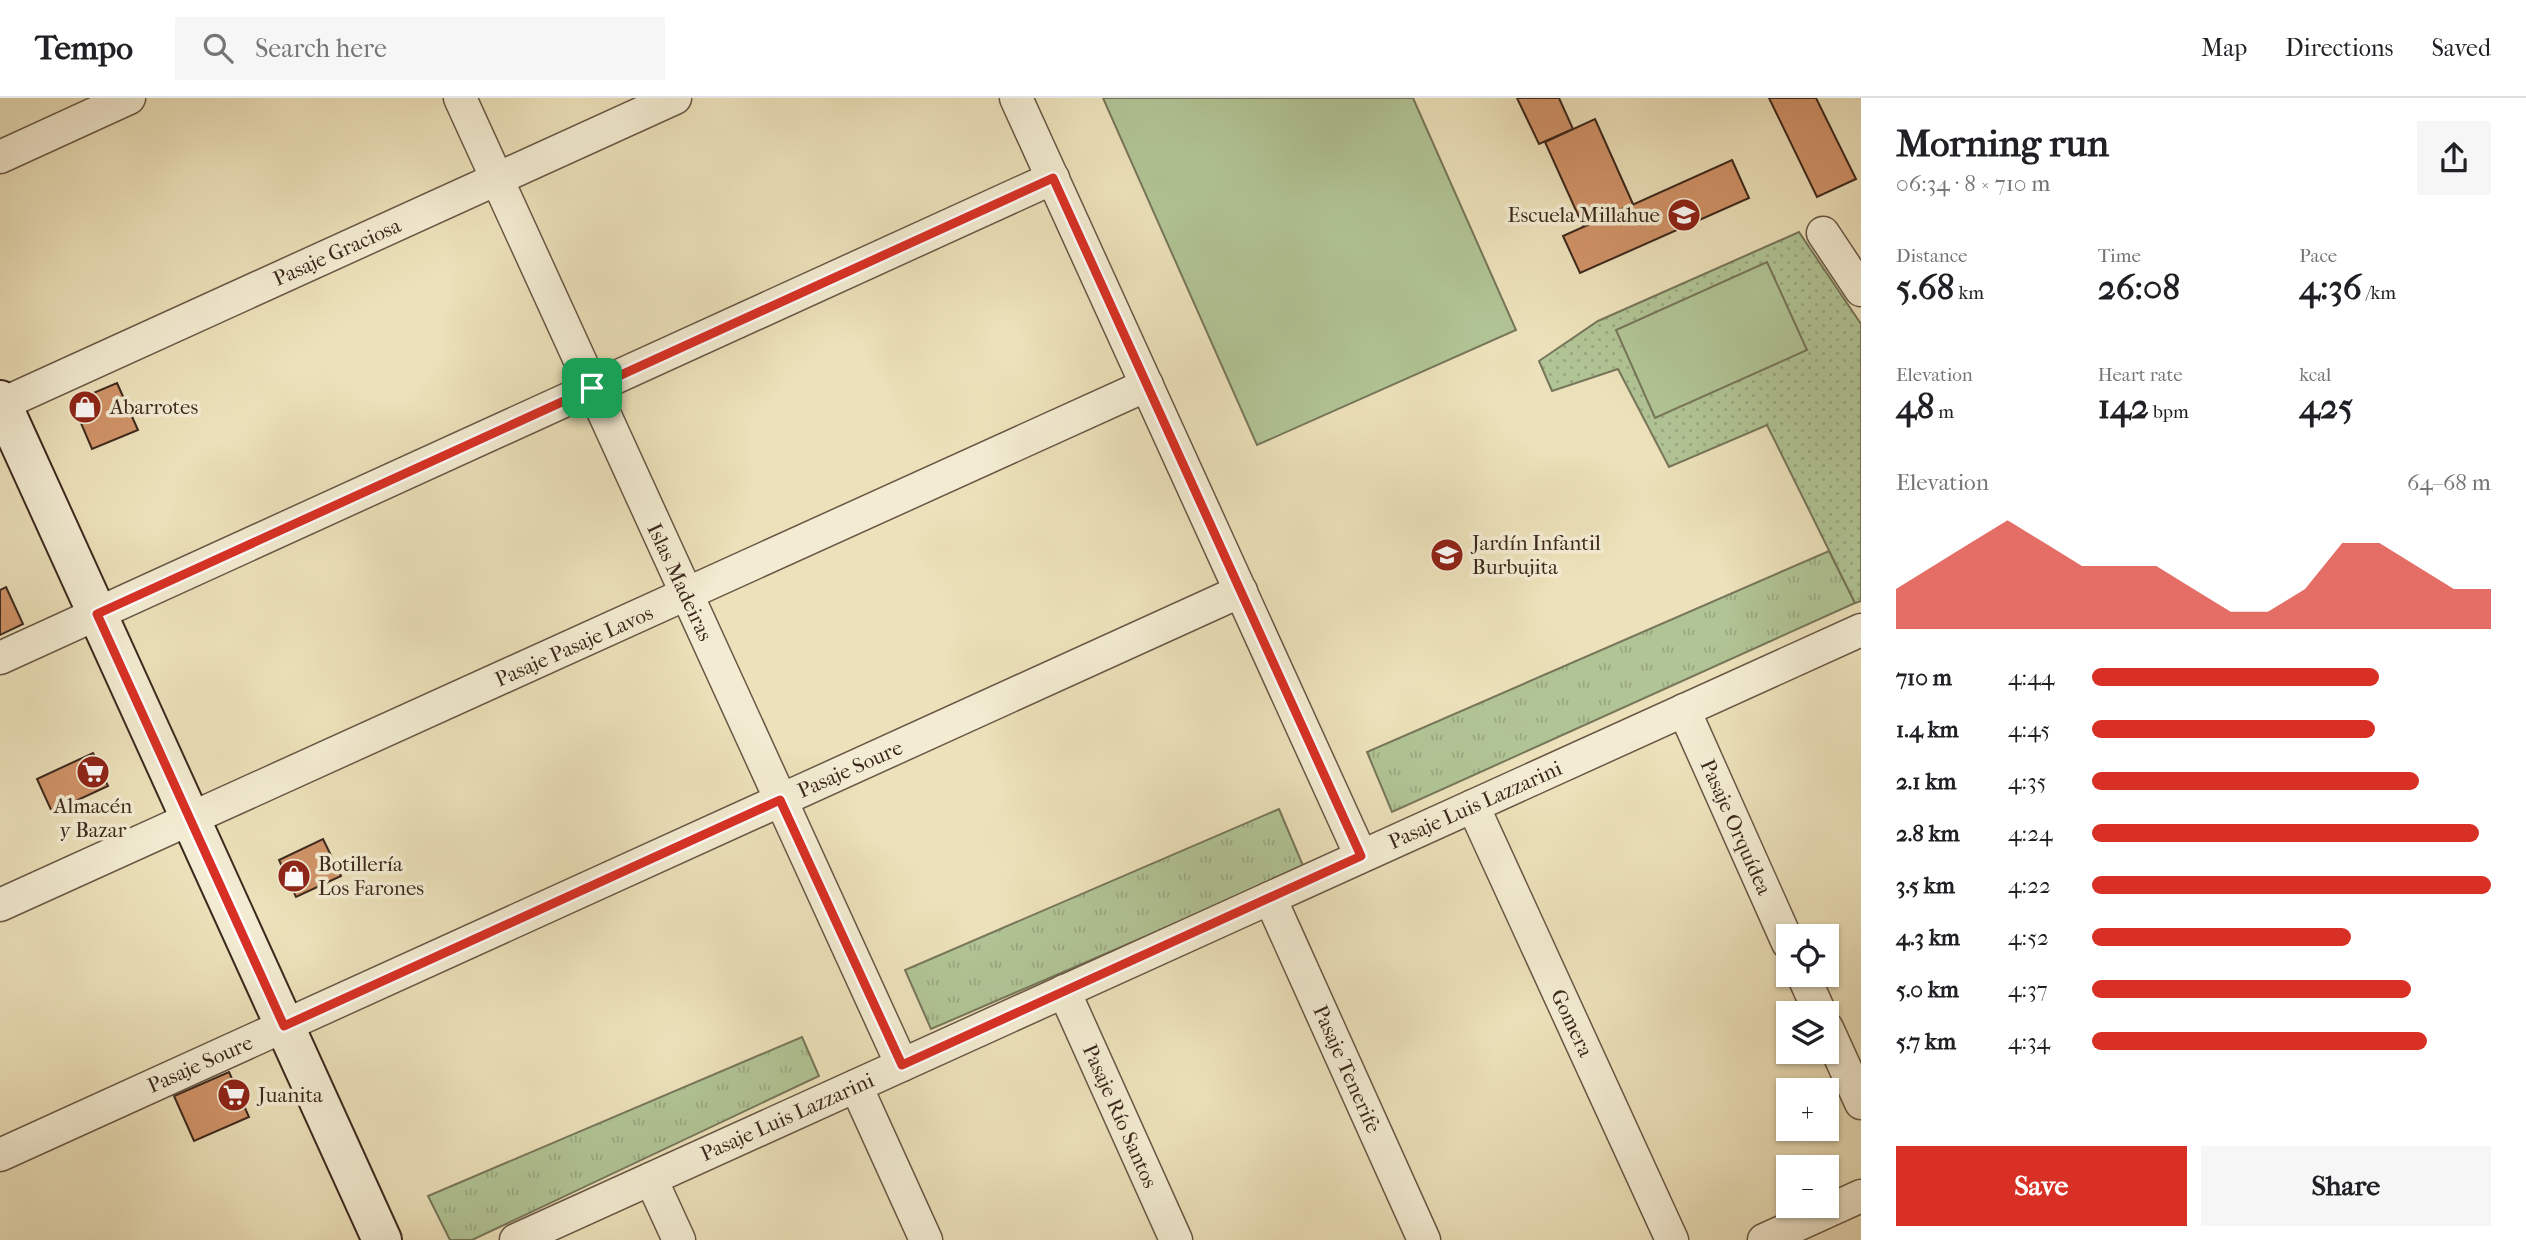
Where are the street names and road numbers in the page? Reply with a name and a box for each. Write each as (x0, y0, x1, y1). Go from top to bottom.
street label: Pasaje Graciosa (270, 213, 405, 291)
street label: Islas Madeiras (642, 519, 718, 645)
street label: Pasaje Pasaje Lavos (491, 600, 657, 692)
street label: Pasaje Soure (794, 735, 906, 803)
street label: Pasaje Luis Lazzarini (1385, 756, 1565, 854)
street label: Pasaje Orquídea (1695, 756, 1777, 899)
street label: Gomera (1546, 985, 1598, 1061)
street label: Pasaje Tenerife (1308, 1001, 1386, 1137)
street label: Pasaje Soure (144, 1030, 256, 1098)
street label: Pasaje Río Santos (1078, 1040, 1163, 1192)
street label: Pasaje Luis Lazzarini (697, 1068, 877, 1166)

